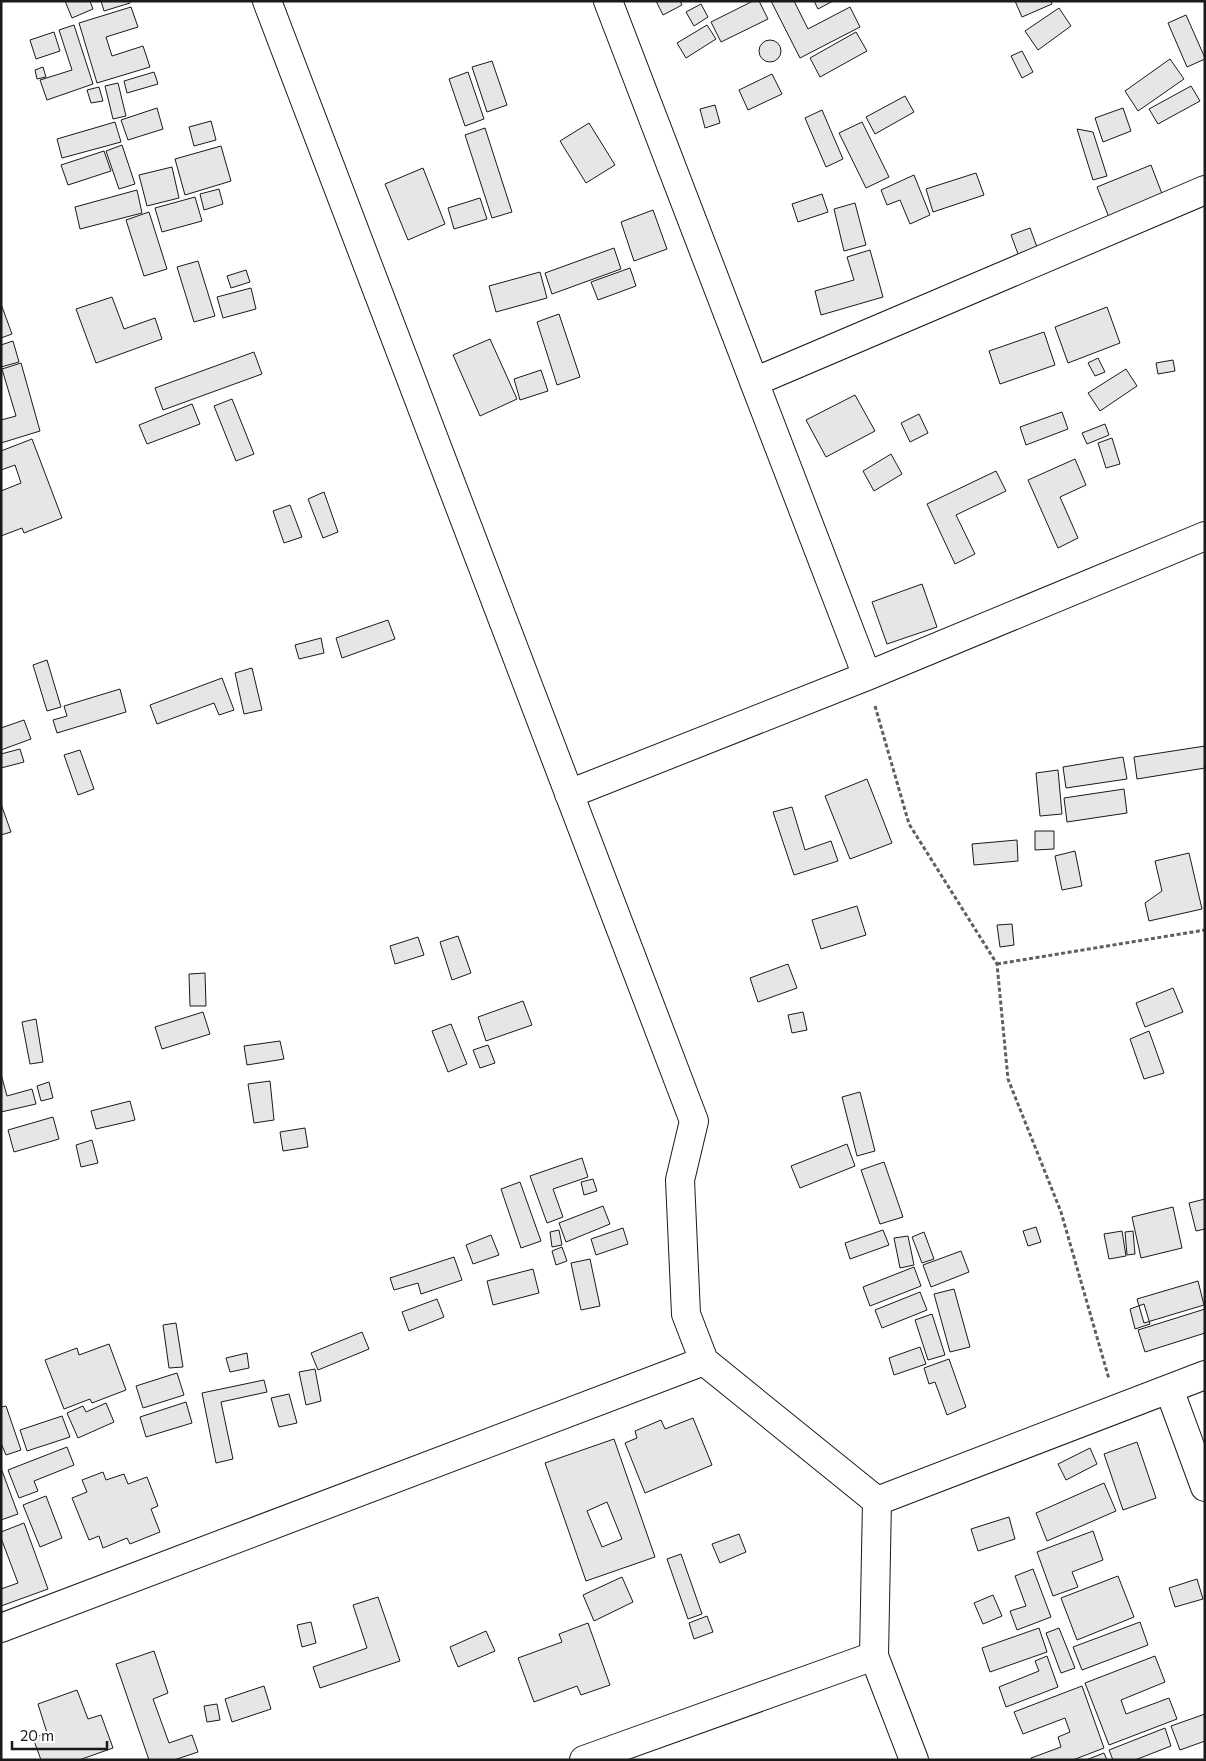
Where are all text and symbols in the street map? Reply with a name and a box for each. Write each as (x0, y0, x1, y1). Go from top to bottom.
scale bar (12, 1718, 108, 1750)
text: 20 m (20, 1726, 54, 1744)

